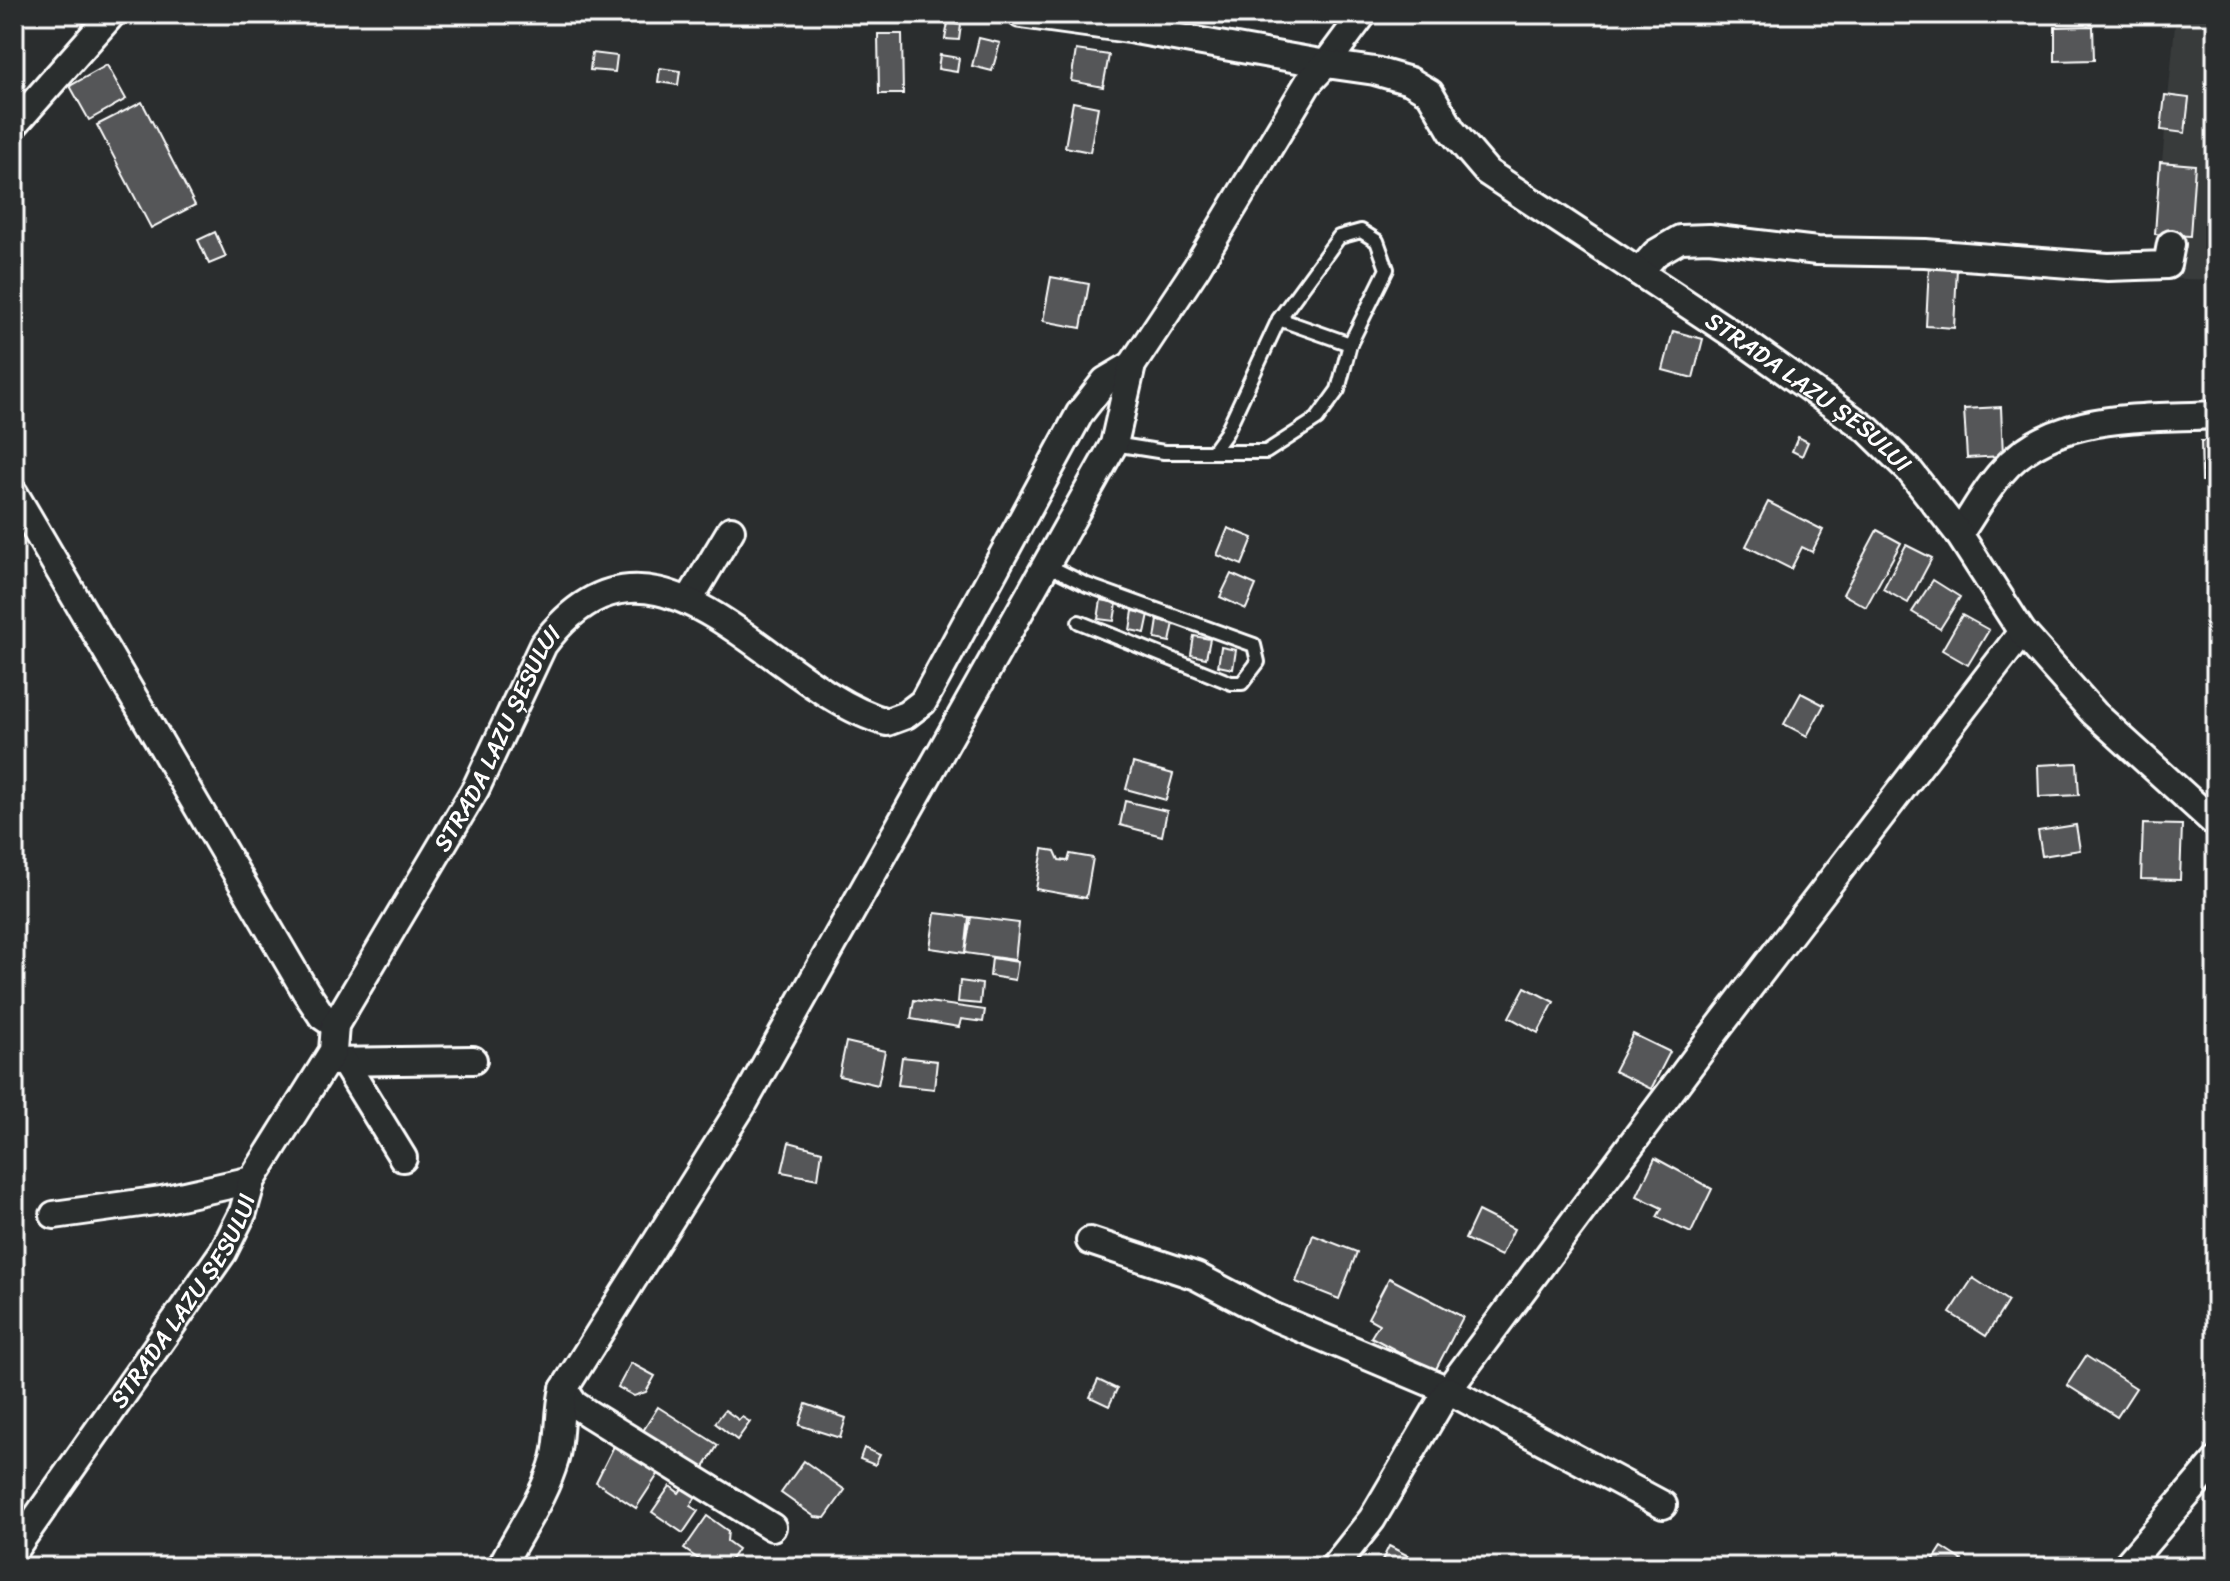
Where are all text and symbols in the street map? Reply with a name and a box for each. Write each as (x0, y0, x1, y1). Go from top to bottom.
street label: STRADA LAZU ȘESULUI (1697, 300, 1922, 484)
street label: STRADA LAZU ȘESULUI (422, 615, 572, 860)
street label: STRADA LAZU ȘESULUI (98, 1188, 268, 1417)

